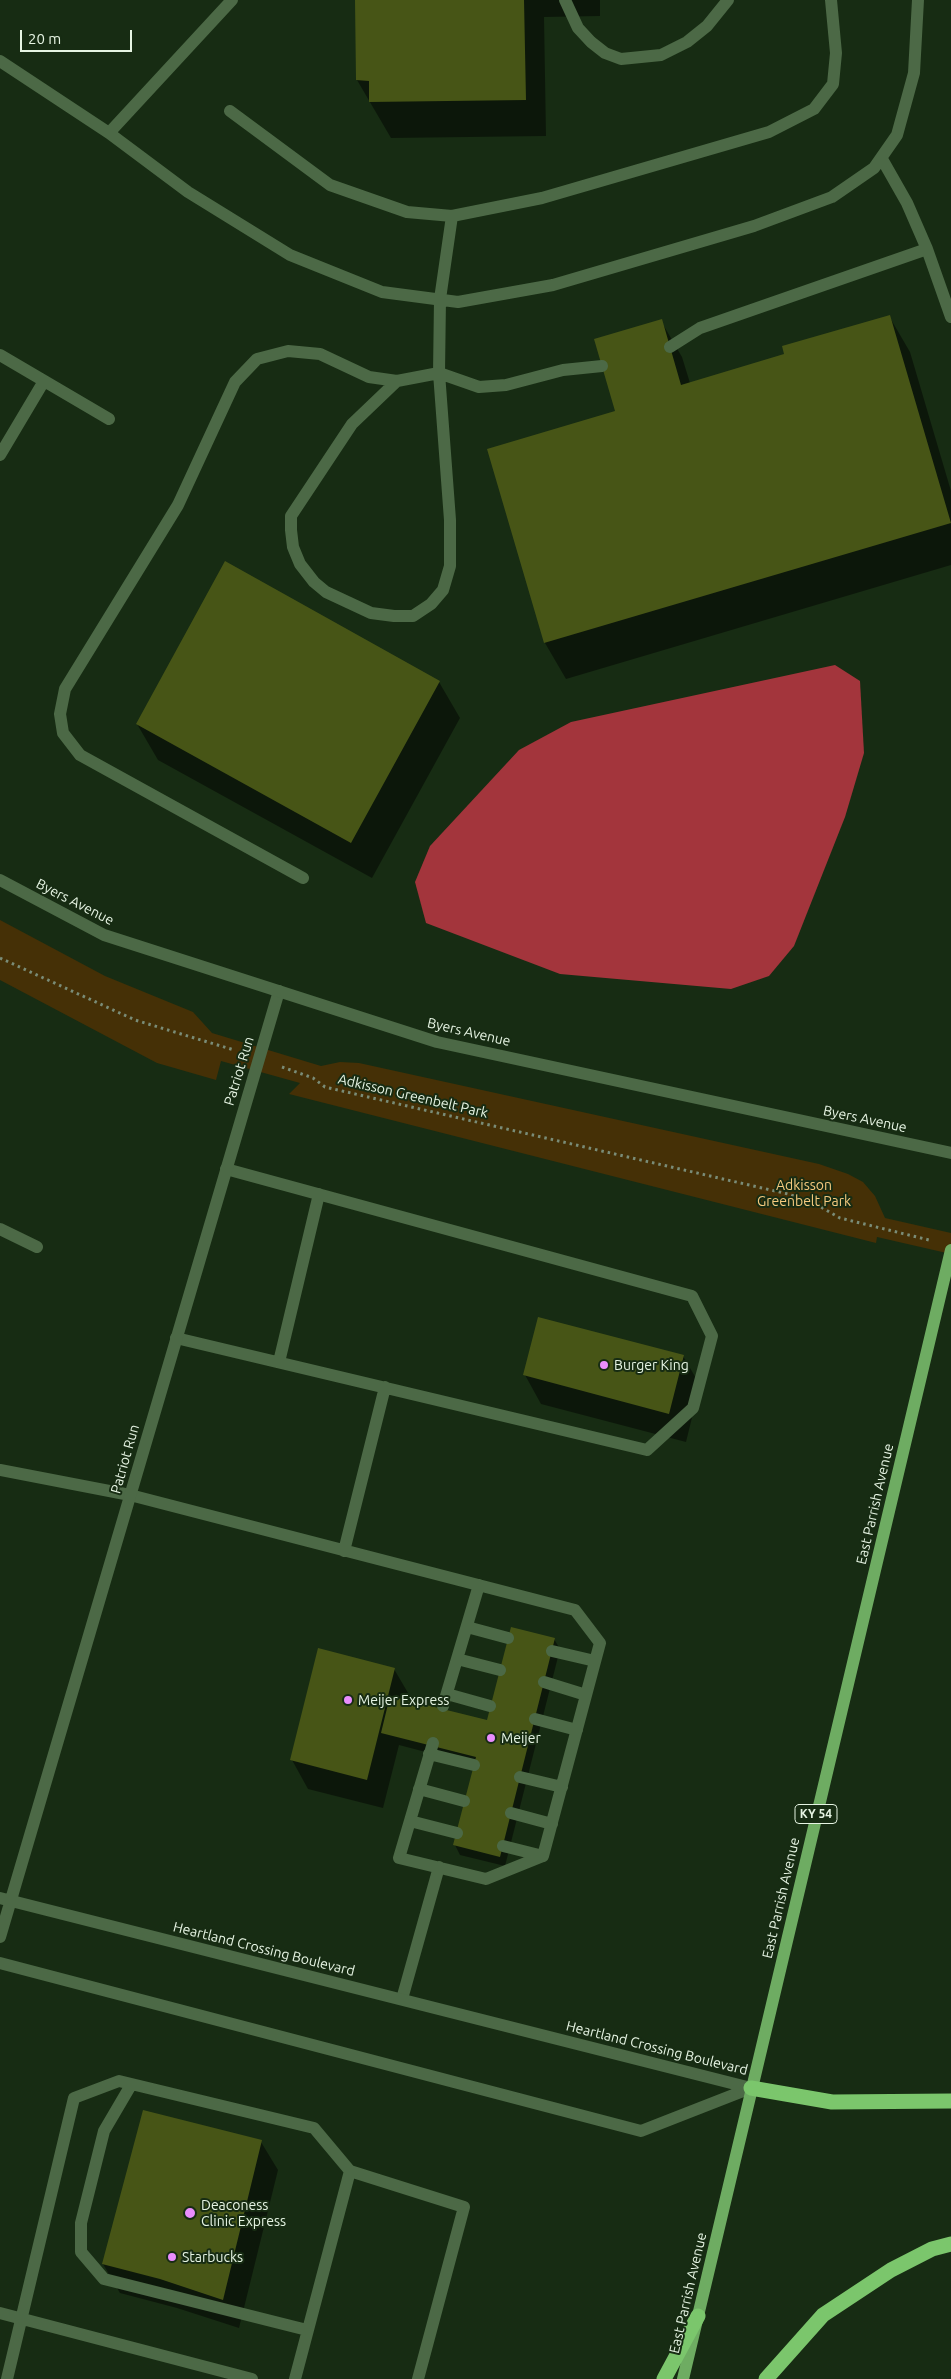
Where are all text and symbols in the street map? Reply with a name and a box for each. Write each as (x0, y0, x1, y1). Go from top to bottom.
scale bar (22, 20, 135, 52)
text: 20 m (28, 30, 61, 47)
street label: Byers Avenue (33, 875, 117, 929)
street label: Byers Avenue (426, 1014, 512, 1050)
street label: Patriot Run (221, 1034, 257, 1108)
street label: Adkisson Greenbelt Park (336, 1071, 490, 1121)
street label: Byers Avenue (822, 1102, 908, 1136)
park label: Adkisson Greenbelt Park (757, 1177, 851, 1210)
place label: Burger King (614, 1357, 689, 1373)
marker: Burger King (598, 1359, 610, 1371)
street label: Patriot Run (107, 1422, 143, 1496)
street label: East Parrish Avenue (853, 1442, 897, 1566)
place label: Meijer Express (358, 1692, 449, 1708)
marker: Meijer Express (342, 1694, 354, 1706)
place label: Meijer (501, 1730, 541, 1746)
marker: Meijer (485, 1732, 497, 1744)
road number: KY 54 (795, 1805, 837, 1824)
street label: East Parrish Avenue (759, 1836, 803, 1960)
street label: Heartland Crossing Boulevard (171, 1918, 357, 1980)
street label: Heartland Crossing Boulevard (564, 2017, 750, 2079)
place label: Deaconess Clinic Express (201, 2197, 286, 2230)
marker: Deaconess Clinic Express (183, 2206, 197, 2220)
street label: East Parrish Avenue (666, 2231, 710, 2355)
place label: Starbucks (182, 2249, 243, 2265)
marker: Starbucks (166, 2251, 178, 2263)

